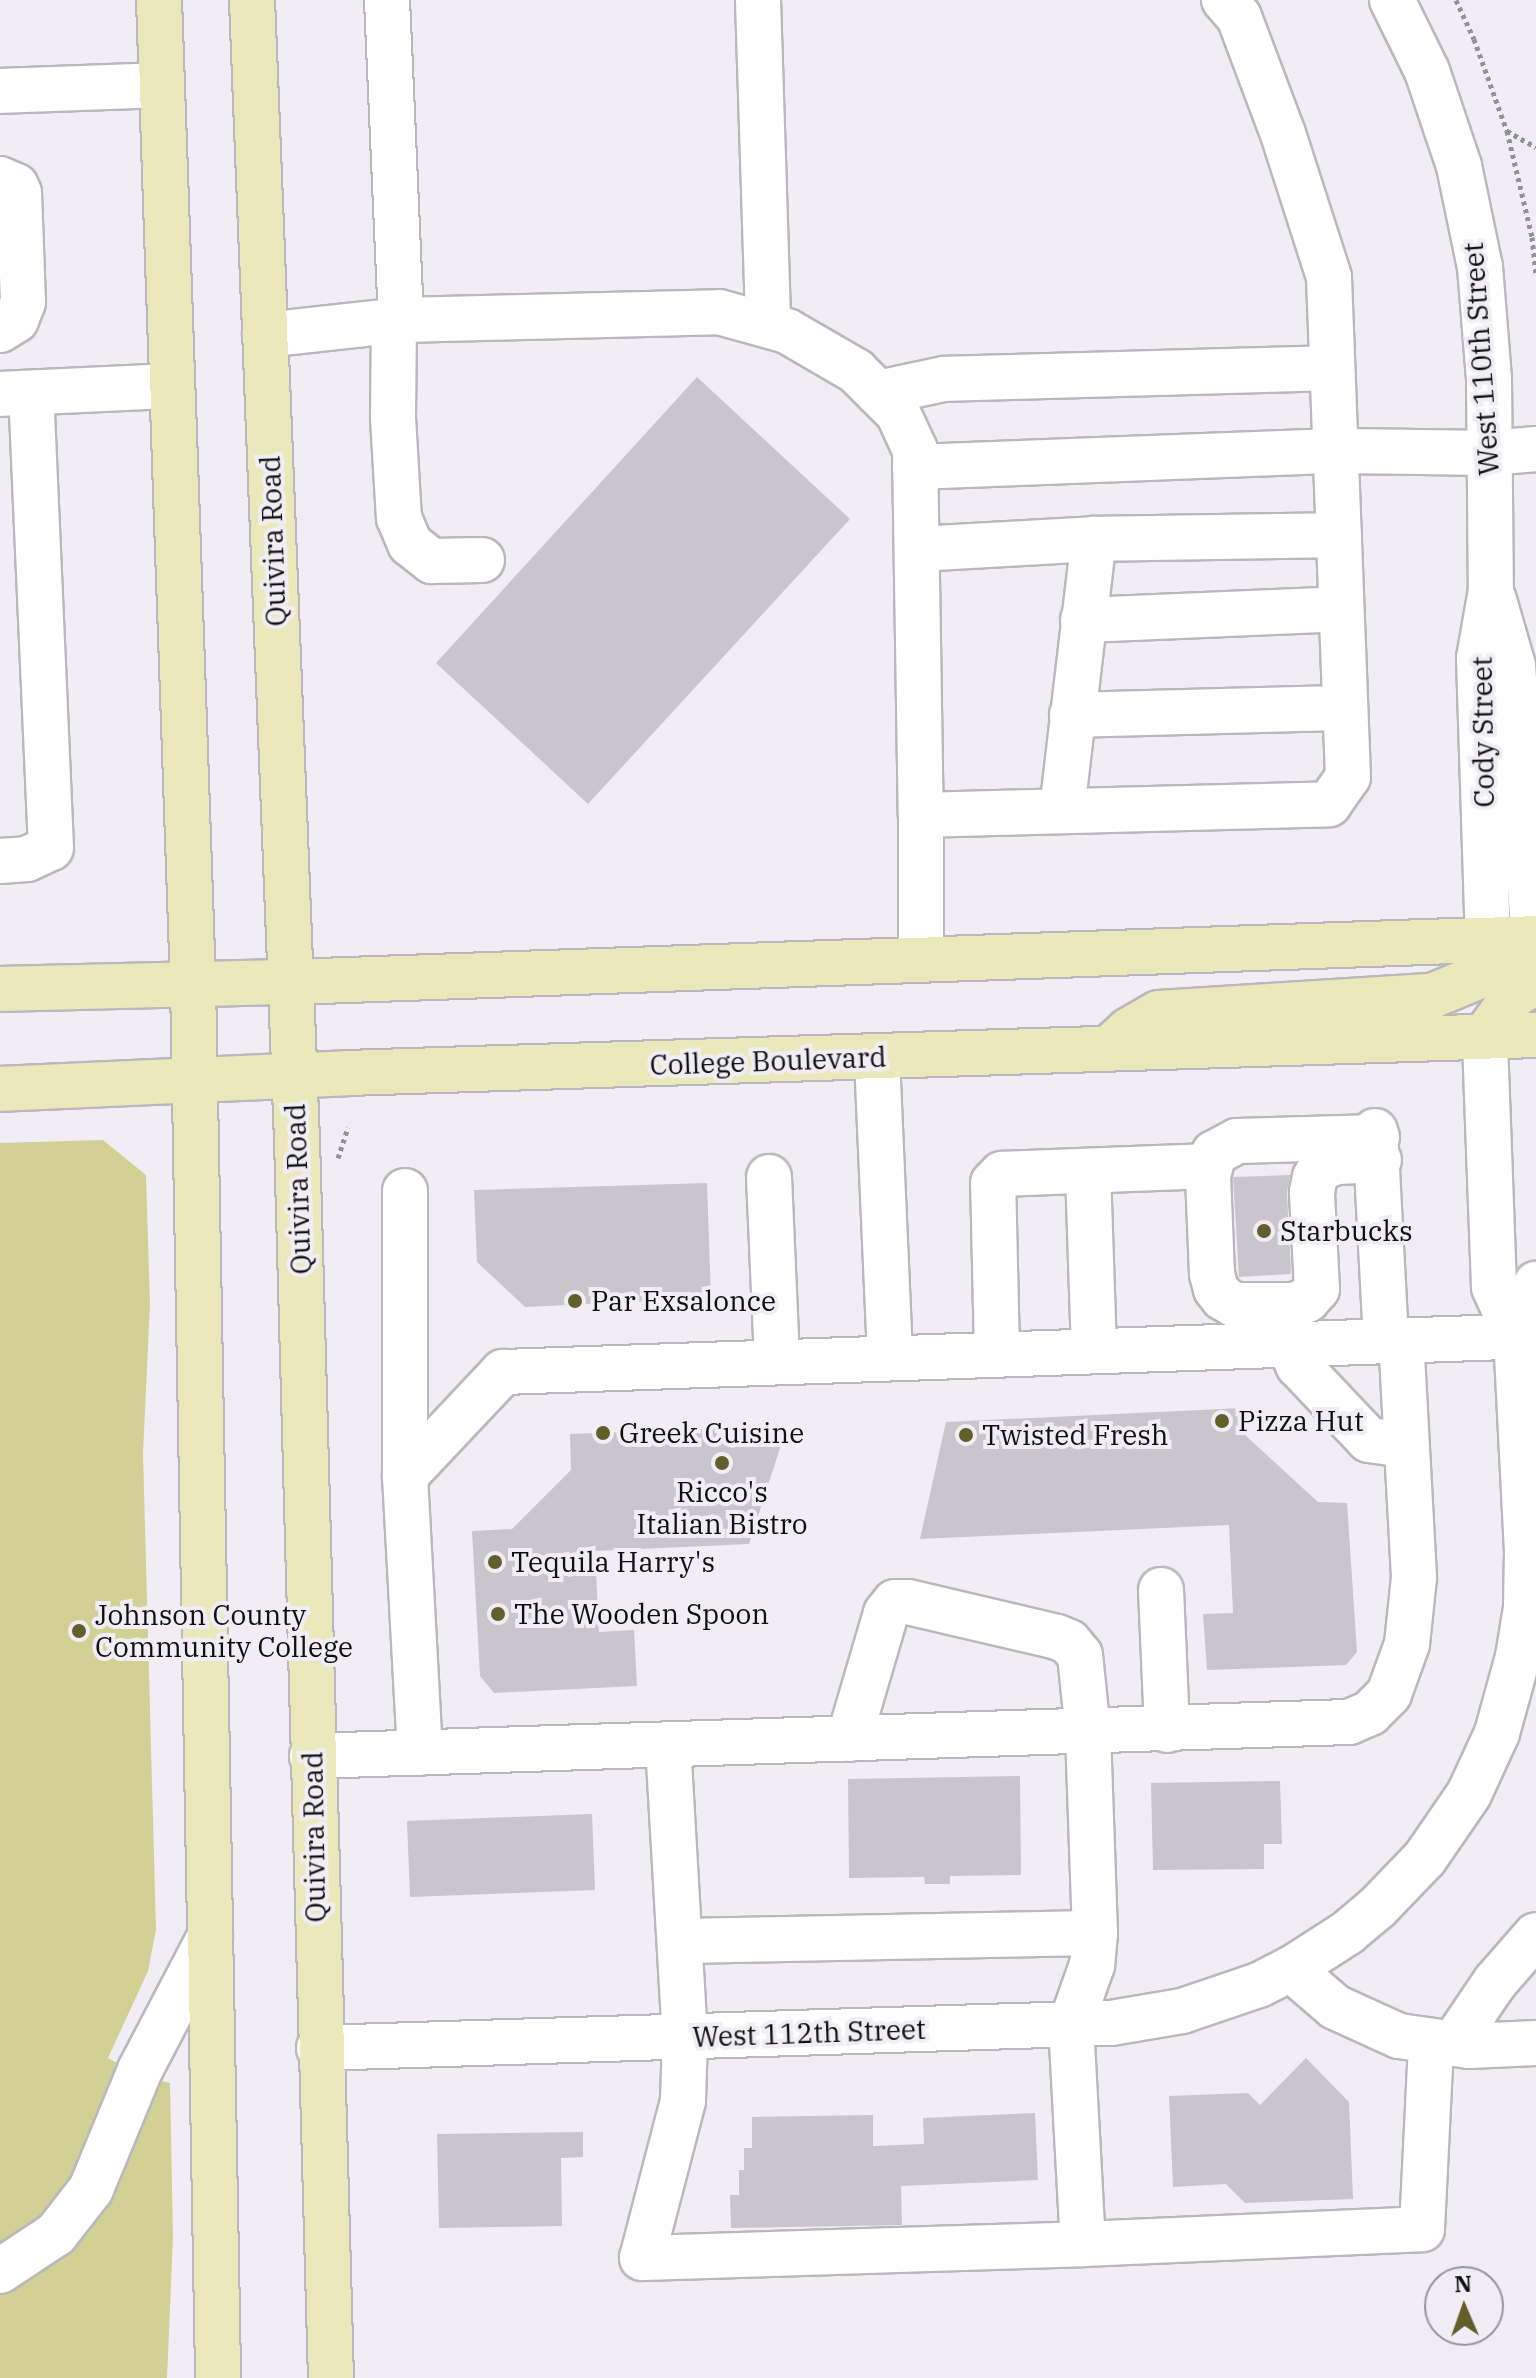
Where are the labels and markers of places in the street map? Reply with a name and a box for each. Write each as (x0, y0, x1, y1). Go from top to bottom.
place label: Starbucks (1280, 1214, 1413, 1248)
marker: Starbucks (1255, 1222, 1273, 1240)
place label: Par Exsalonce (591, 1284, 776, 1318)
marker: Par Exsalonce (566, 1292, 584, 1310)
place label: Pizza Hut (1238, 1404, 1364, 1438)
marker: Pizza Hut (1213, 1412, 1231, 1430)
place label: Greek Cuisine (619, 1416, 804, 1450)
place label: Twisted Fresh (982, 1418, 1168, 1452)
marker: Greek Cuisine (594, 1424, 612, 1442)
marker: Twisted Fresh (957, 1426, 975, 1444)
marker: Ricco's Italian Bistro (713, 1454, 731, 1472)
place label: Ricco's Italian Bistro (637, 1475, 807, 1541)
place label: Tequila Harry's (511, 1545, 715, 1579)
marker: Tequila Harry's (486, 1553, 504, 1571)
place label: The Wooden Spoon (514, 1597, 769, 1631)
place label: Johnson County Community College (95, 1598, 353, 1664)
marker: The Wooden Spoon (489, 1605, 507, 1623)
marker: Johnson County Community College (70, 1622, 88, 1640)

